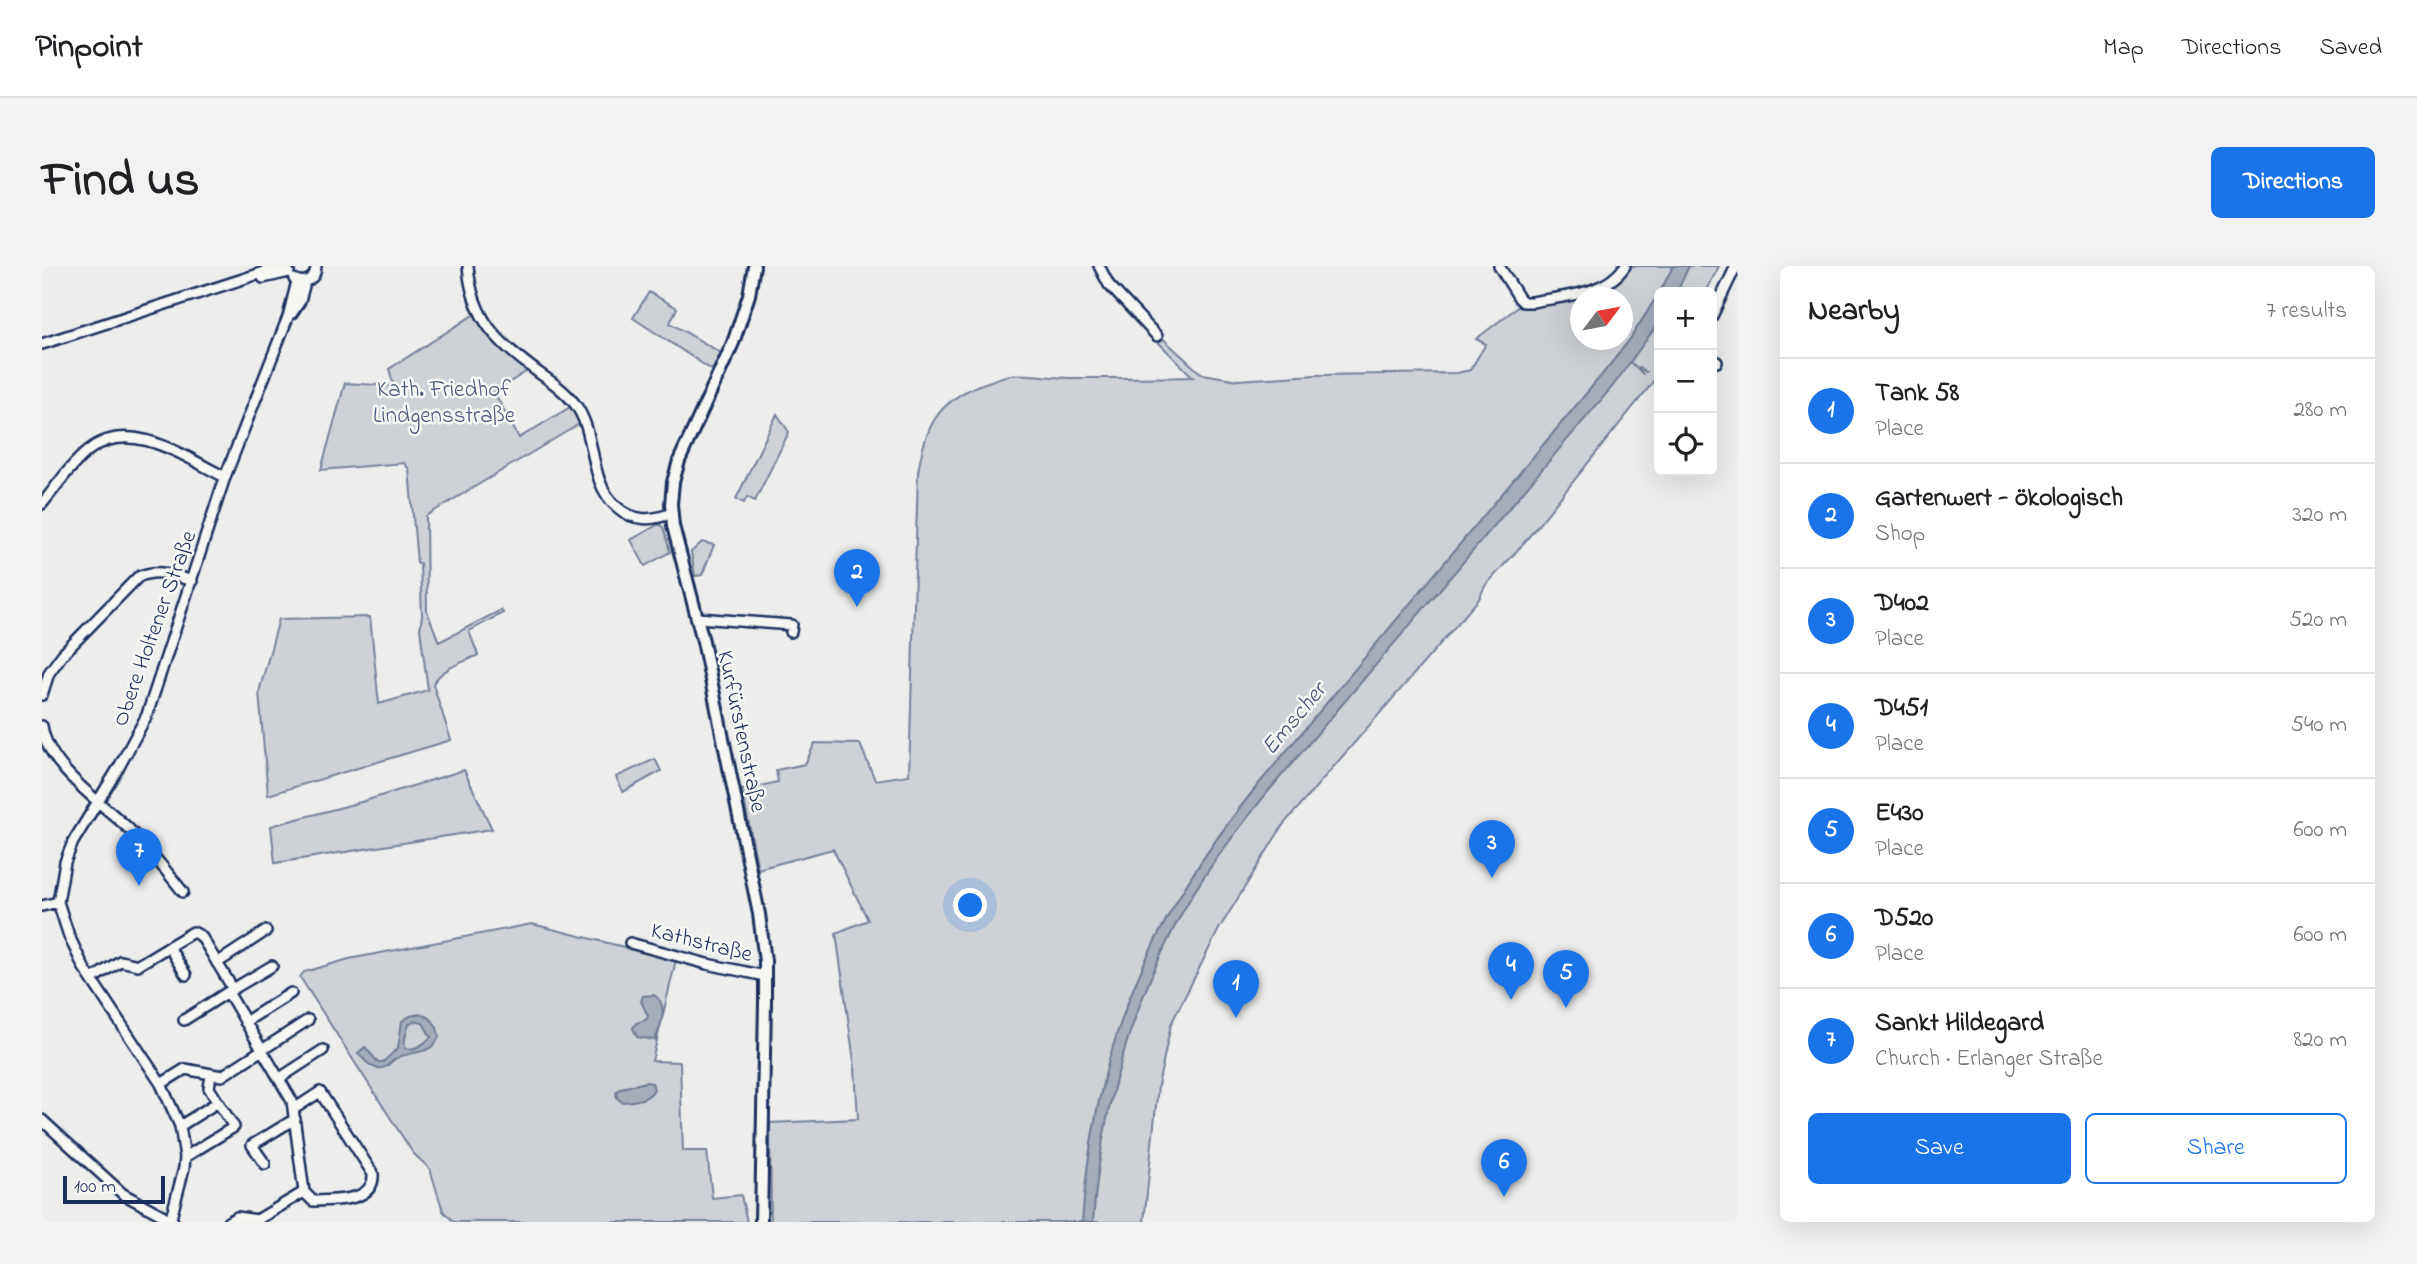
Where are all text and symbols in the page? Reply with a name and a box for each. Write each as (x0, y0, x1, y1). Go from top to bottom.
text: Pinpoint (35, 24, 143, 72)
text: Map (2103, 31, 2144, 66)
text: Directions (2182, 31, 2281, 66)
text: Saved (2319, 31, 2382, 66)
text: Find us (42, 146, 199, 218)
button: Directions (2211, 147, 2375, 218)
north arrow (1570, 287, 1633, 350)
map controls (1654, 287, 1717, 476)
button: + (1654, 287, 1717, 350)
text: Nearby (1808, 290, 1900, 334)
text: 7 results (2266, 295, 2347, 328)
button: − (1654, 350, 1717, 413)
park label: Kath. Friedhof Lindgensstraße (373, 374, 516, 434)
text: Tank 58 (1875, 375, 1959, 413)
text: 1 (1827, 394, 1835, 427)
text: 280 m (2293, 394, 2347, 427)
button: locate (1654, 413, 1717, 476)
text: Place (1875, 413, 1924, 446)
text: Gartenwert - ökologisch (1875, 480, 2123, 518)
text: 2 (1825, 499, 1837, 532)
text: 320 m (2293, 499, 2347, 532)
text: Shop (1875, 518, 1925, 551)
street label: Obere Holtener Straße (105, 526, 206, 731)
pin: 2 (834, 549, 880, 607)
text: D402 (1875, 585, 1929, 623)
text: 3 (1826, 604, 1836, 637)
text: 520 m (2289, 604, 2347, 637)
text: Place (1875, 623, 1924, 656)
street label: Kurfürstenstraße (707, 648, 774, 816)
water label: Emscher (1254, 674, 1337, 764)
text: D451 (1875, 690, 1928, 728)
text: 4 (1826, 709, 1836, 742)
text: 540 m (2291, 709, 2347, 742)
text: Place (1875, 728, 1924, 761)
text: E430 (1875, 795, 1923, 833)
text: 5 (1824, 814, 1838, 847)
text: 600 m (2293, 814, 2347, 847)
pin: 3 (1469, 820, 1515, 878)
pin: 7 (116, 828, 162, 886)
text: Place (1875, 833, 1924, 866)
your location (953, 888, 987, 922)
text: D520 (1875, 900, 1933, 938)
street label: Kathstraße (647, 915, 756, 972)
text: 6 (1826, 919, 1836, 952)
text: 600 m (2293, 919, 2347, 952)
text: Place (1875, 938, 1924, 971)
pin: 4 (1488, 942, 1534, 1000)
pin: 5 (1543, 950, 1589, 1008)
pin: 1 (1213, 960, 1259, 1018)
text: Sankt Hildegard (1875, 1005, 2044, 1043)
text: 7 (1826, 1024, 1836, 1057)
text: 820 m (2293, 1024, 2347, 1057)
text: Church · Erlanger Straße (1875, 1043, 2103, 1076)
button: Save (1808, 1113, 2071, 1184)
button: Share (2085, 1113, 2347, 1184)
pin: 6 (1481, 1139, 1527, 1197)
scale bar (63, 1173, 164, 1205)
text: 100 m (74, 1174, 116, 1201)

